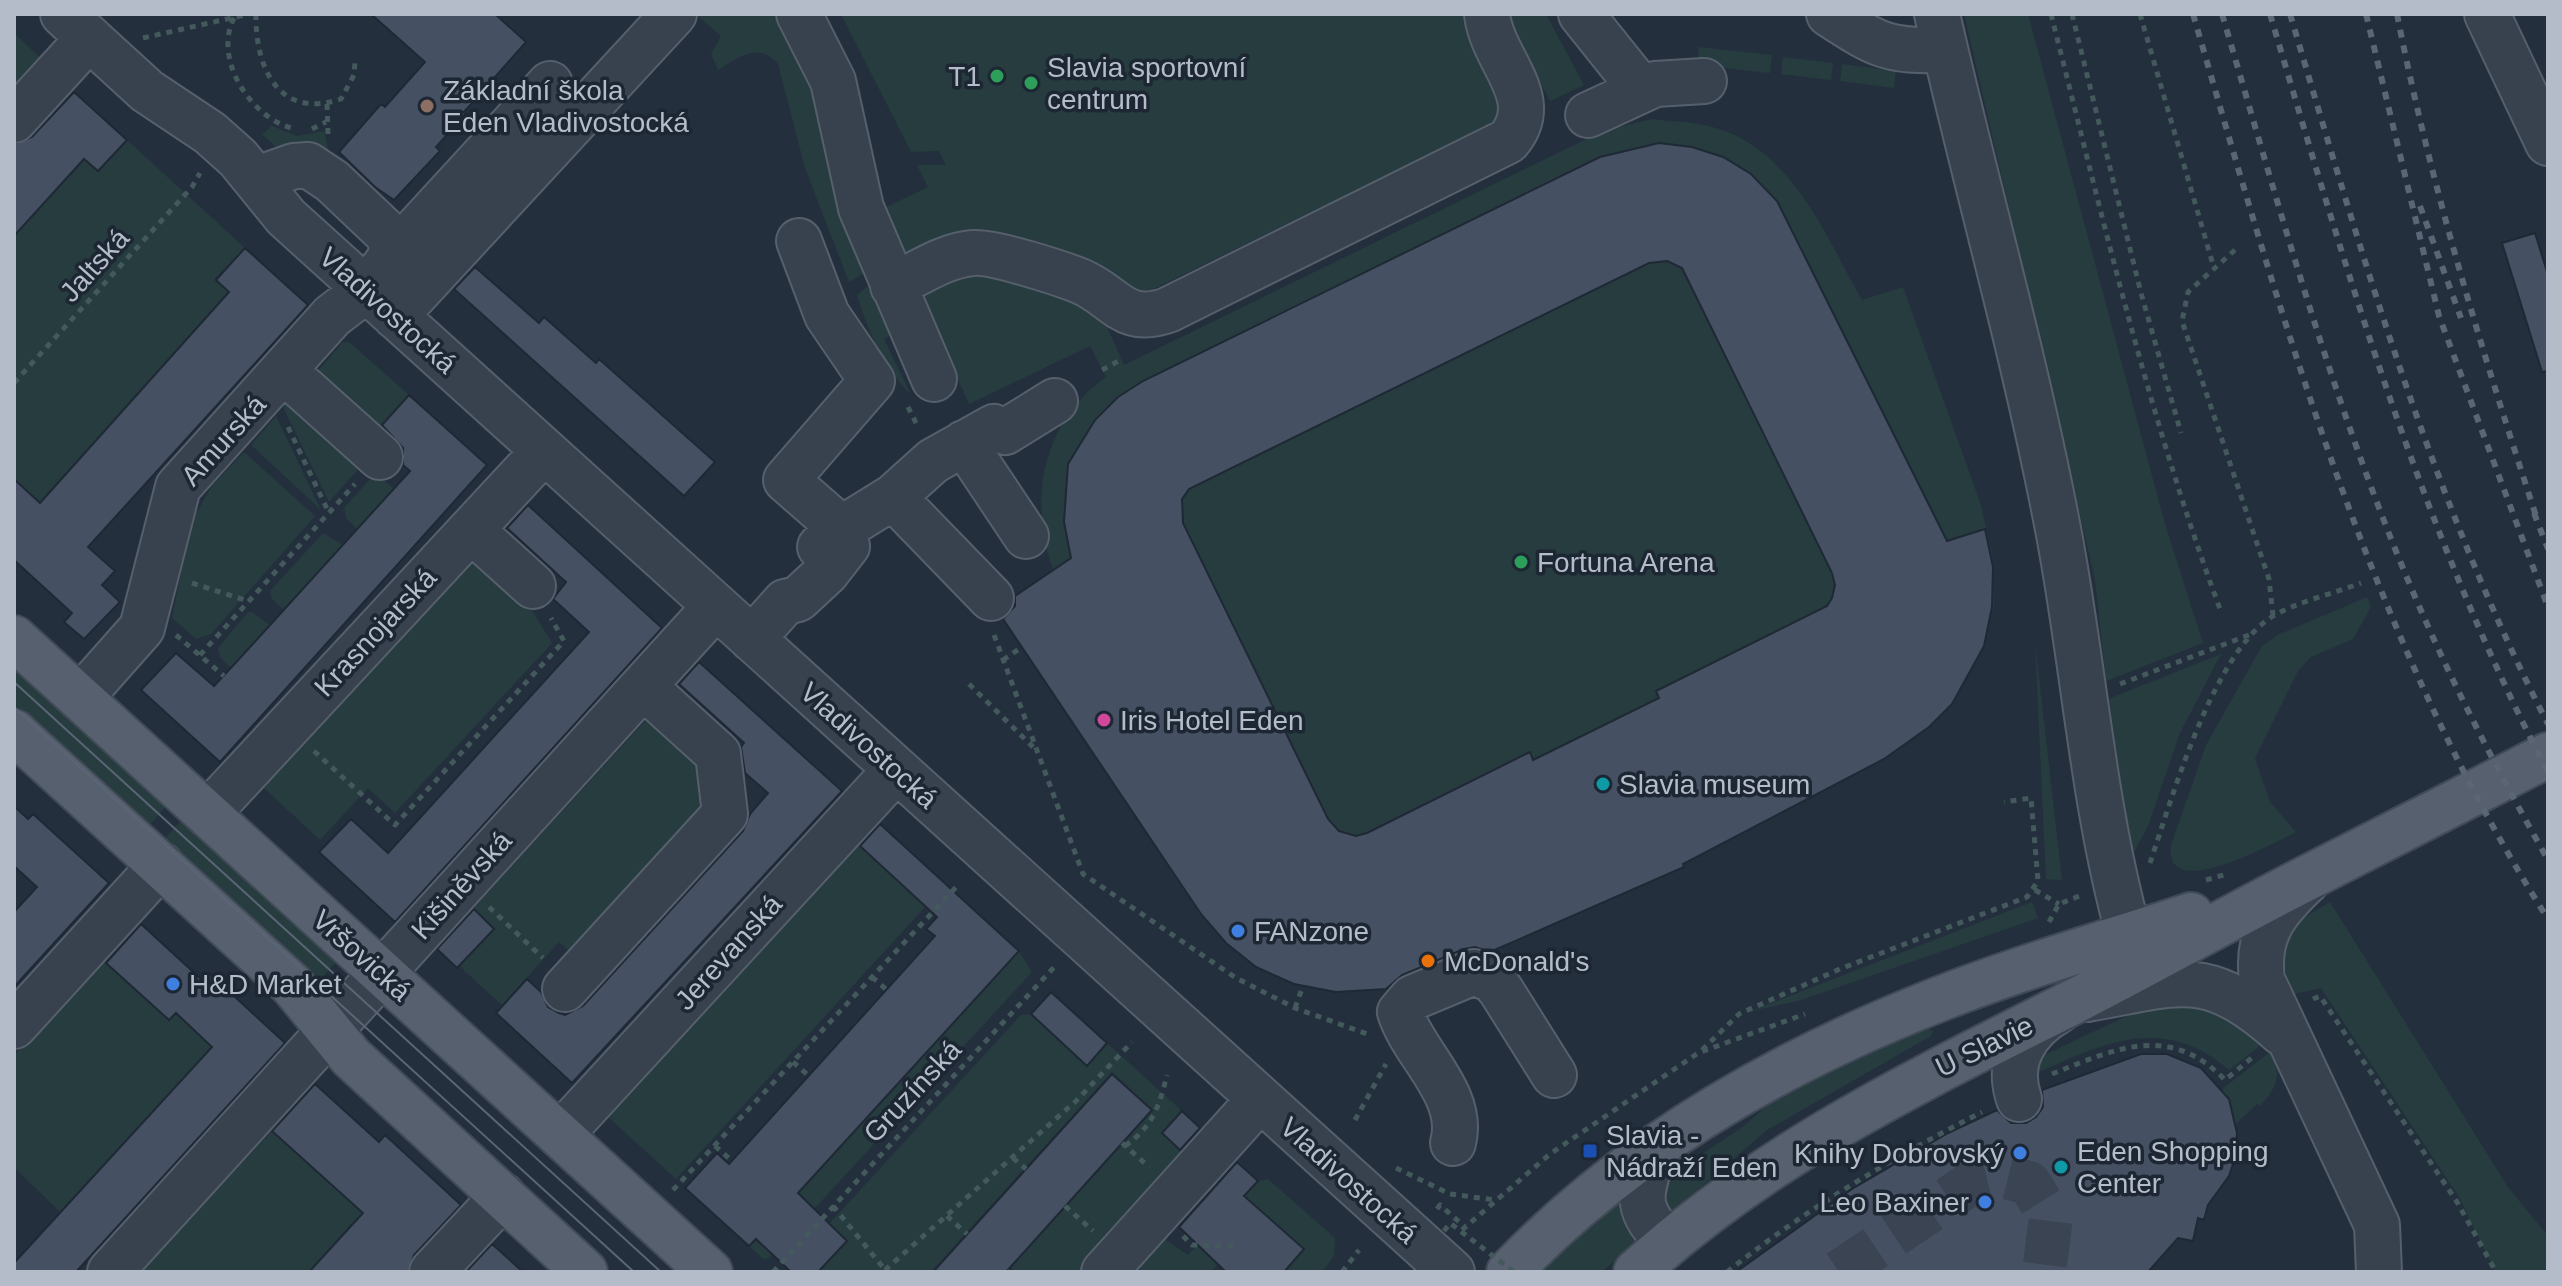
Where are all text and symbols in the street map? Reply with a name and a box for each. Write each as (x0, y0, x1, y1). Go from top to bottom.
place label: Slavia sportovní centrum (1047, 52, 1246, 115)
place label: T1 (948, 61, 981, 92)
marker: T1 (988, 67, 1006, 85)
marker: Slavia sportovní centrum (1022, 74, 1040, 92)
place label: Základní škola Eden Vladivostocká (443, 75, 689, 138)
marker: Základní škola Eden Vladivostocká (418, 97, 436, 115)
street label: Jaltská (54, 222, 135, 308)
street label: Vladivostocká (313, 241, 463, 380)
street label: Amurská (175, 389, 272, 492)
place label: Fortuna Arena (1537, 547, 1715, 578)
marker: Fortuna Arena (1512, 553, 1530, 571)
street label: Krasnojarská (308, 562, 443, 703)
street label: Vladivostocká (794, 676, 944, 815)
place label: Iris Hotel Eden (1120, 705, 1304, 736)
marker: Iris Hotel Eden (1095, 711, 1113, 729)
place label: Slavia museum (1619, 769, 1810, 800)
marker: Slavia museum (1594, 775, 1612, 793)
street label: Kišiněvská (405, 825, 518, 945)
street label: Jerevanská (669, 888, 788, 1016)
street label: Vršovická (307, 904, 417, 1007)
place label: FANzone (1254, 916, 1369, 947)
marker: FANzone (1229, 922, 1247, 940)
place label: McDonald's (1444, 946, 1589, 977)
marker: McDonald's (1419, 952, 1437, 970)
place label: H&D Market (189, 969, 342, 1000)
marker: H&D Market (164, 975, 182, 993)
street label: U Slavie (1931, 1010, 2038, 1083)
street label: Gruzínská (858, 1034, 968, 1149)
street label: Vladivostocká (1274, 1111, 1424, 1250)
place label: Slavia - Nádraží Eden (1606, 1120, 1777, 1183)
place label: Eden Shopping Center (2077, 1136, 2269, 1199)
place label: Knihy Dobrovský (1794, 1138, 2004, 1169)
marker: Slavia - Nádraží Eden (1581, 1142, 1599, 1160)
marker: Knihy Dobrovský (2011, 1144, 2029, 1162)
marker: Eden Shopping Center (2052, 1158, 2070, 1176)
place label: Leo Baxiner (1820, 1187, 1969, 1218)
marker: Leo Baxiner (1976, 1193, 1994, 1211)

